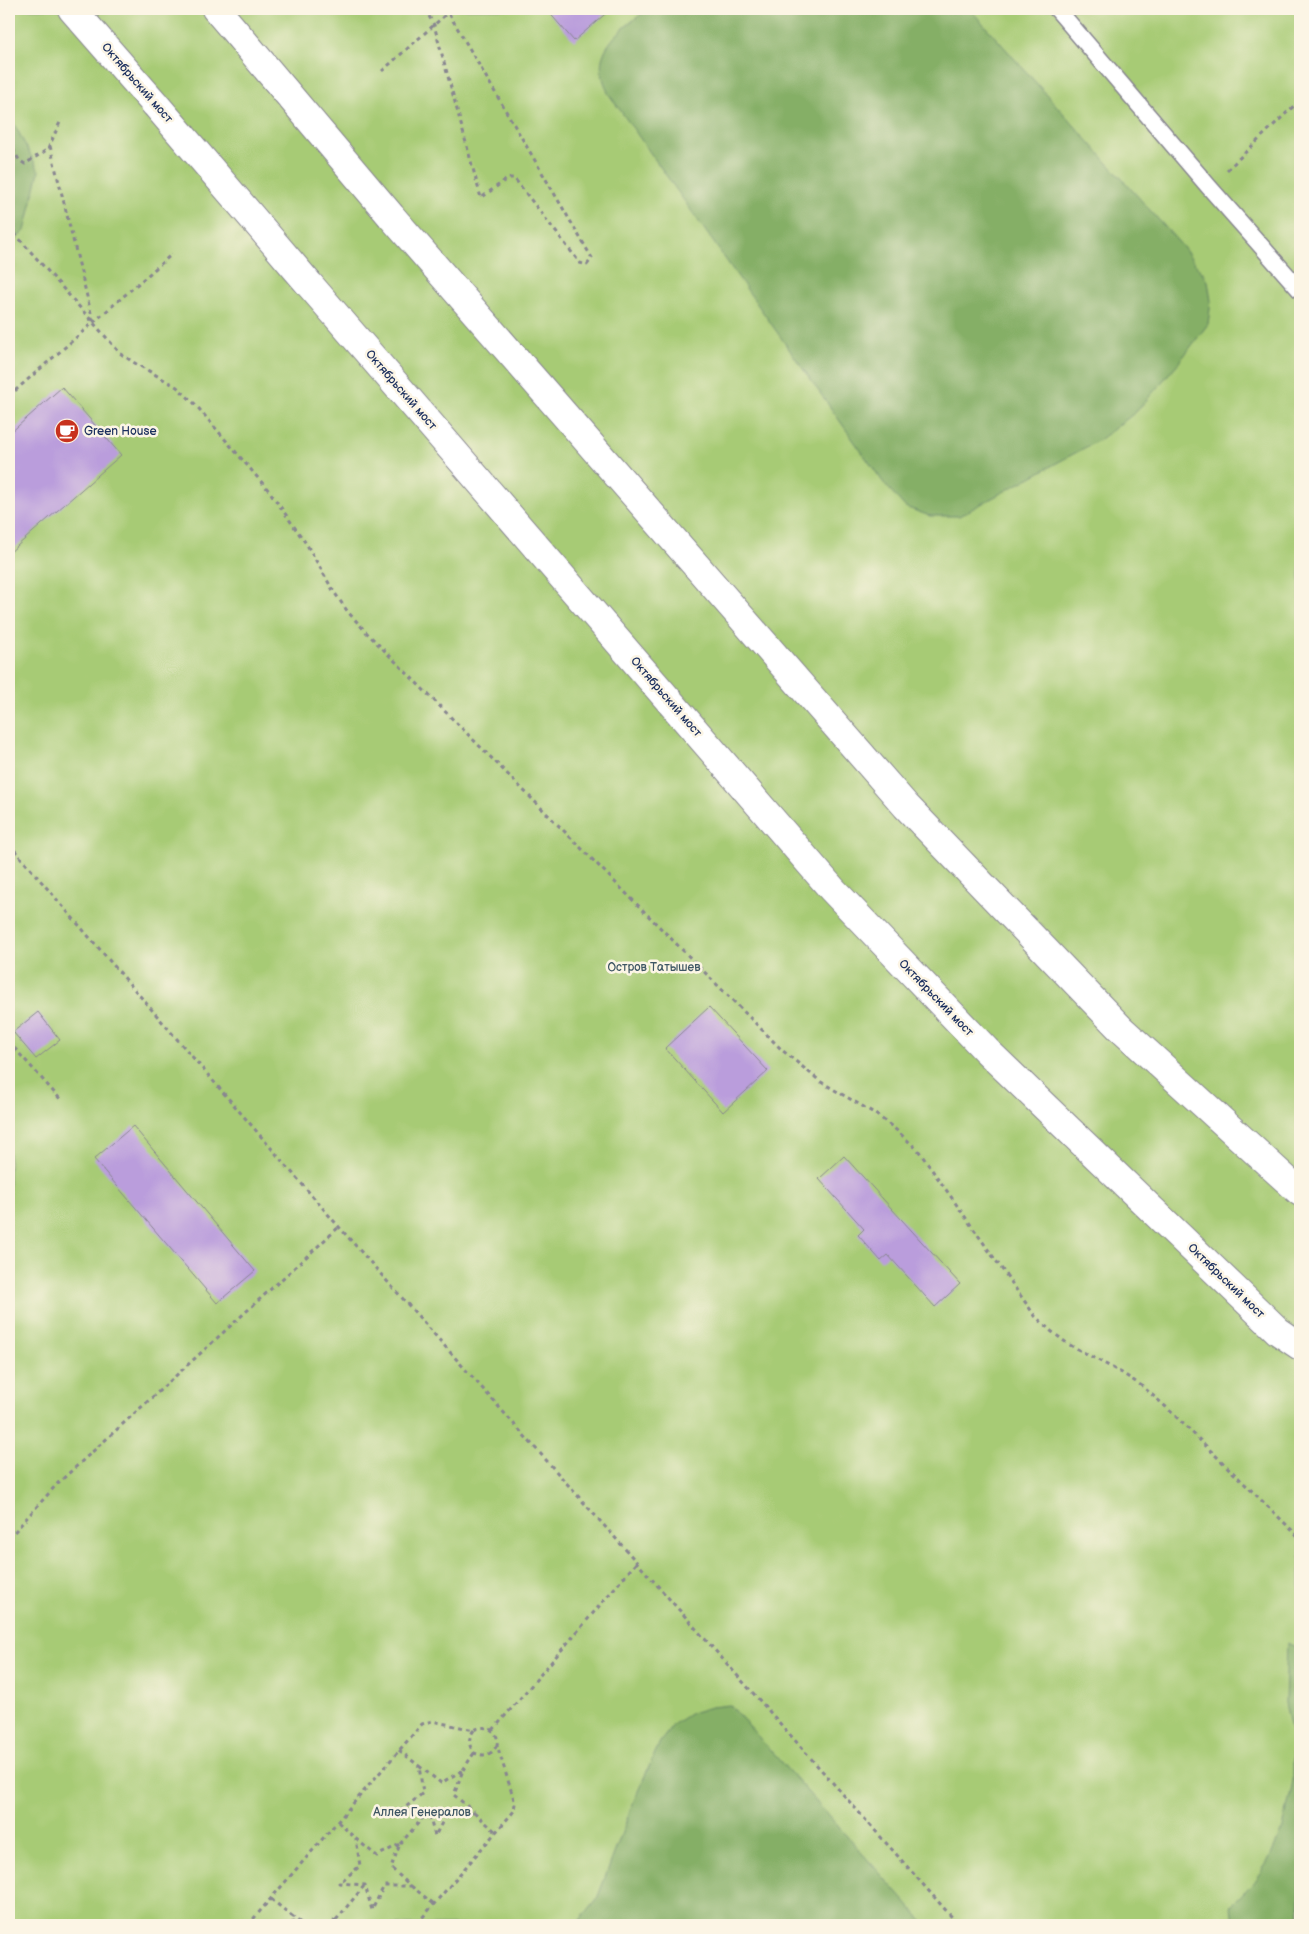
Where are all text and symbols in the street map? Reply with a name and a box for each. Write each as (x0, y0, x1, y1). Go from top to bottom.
street label: Октябрьский мост (98, 40, 176, 126)
street label: Октябрьский мост (362, 347, 440, 433)
cafe icon: Green House (54, 418, 80, 444)
place label: Green House (84, 424, 157, 439)
street label: Октябрьский мост (627, 654, 705, 740)
street label: Октябрьский мост (895, 956, 977, 1040)
park label: Остров Татышев (607, 960, 701, 975)
street label: Октябрьский мост (1184, 1240, 1268, 1322)
park label: Аллея Генералов (372, 1805, 471, 1820)

